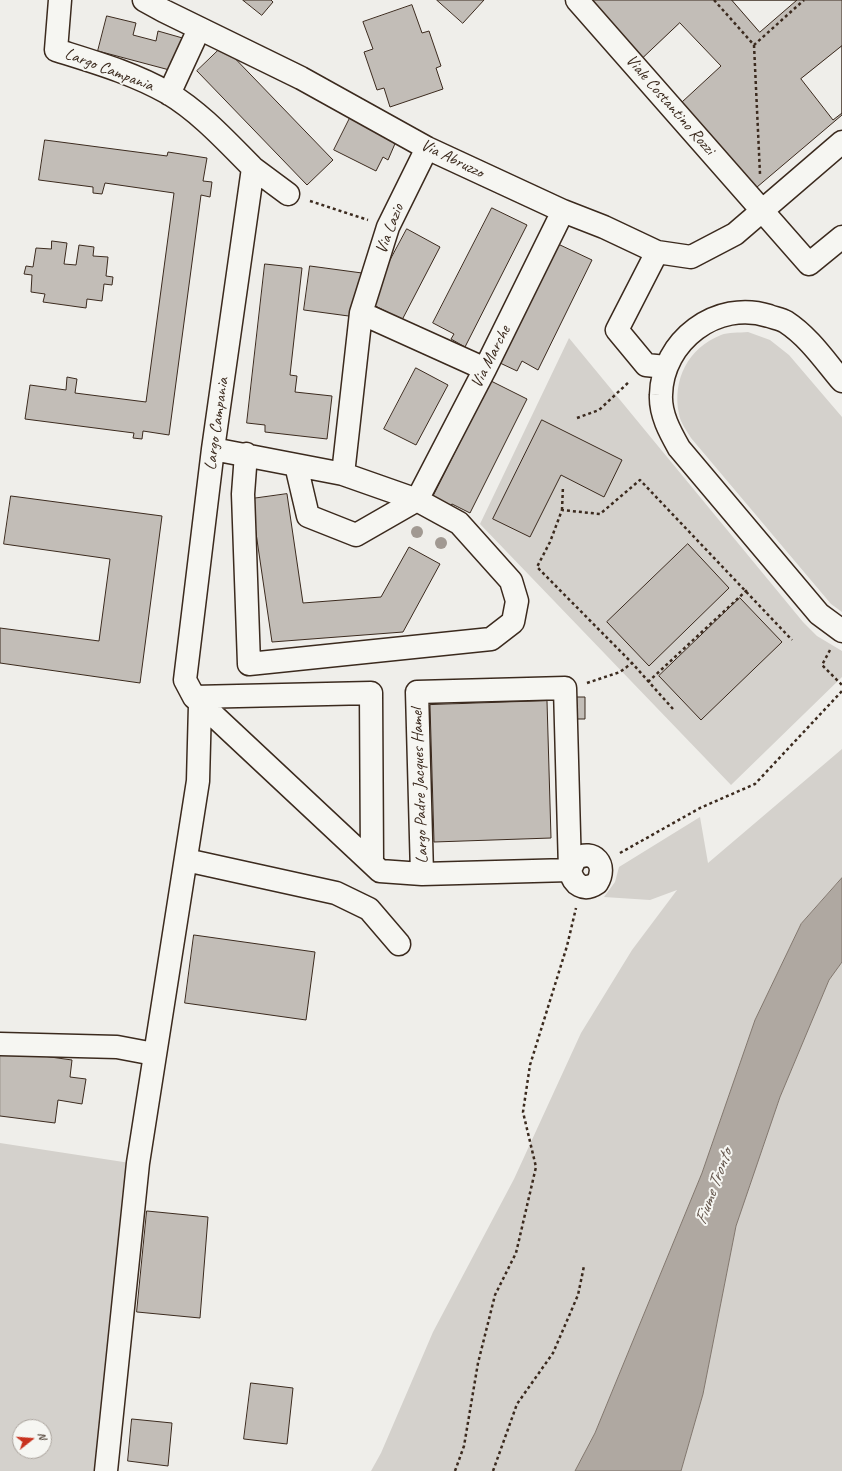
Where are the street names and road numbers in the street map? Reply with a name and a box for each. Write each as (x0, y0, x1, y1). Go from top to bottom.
street label: Largo Campania (62, 44, 156, 96)
street label: Viale Costantino Rozzi (621, 51, 719, 159)
street label: Via Abruzzo (417, 135, 487, 183)
street label: Via Lazio (371, 201, 409, 257)
street label: Via Marche (467, 322, 515, 392)
street label: Largo Campania (200, 376, 234, 472)
street label: Largo Padre Jacques Hamel (407, 708, 433, 864)

